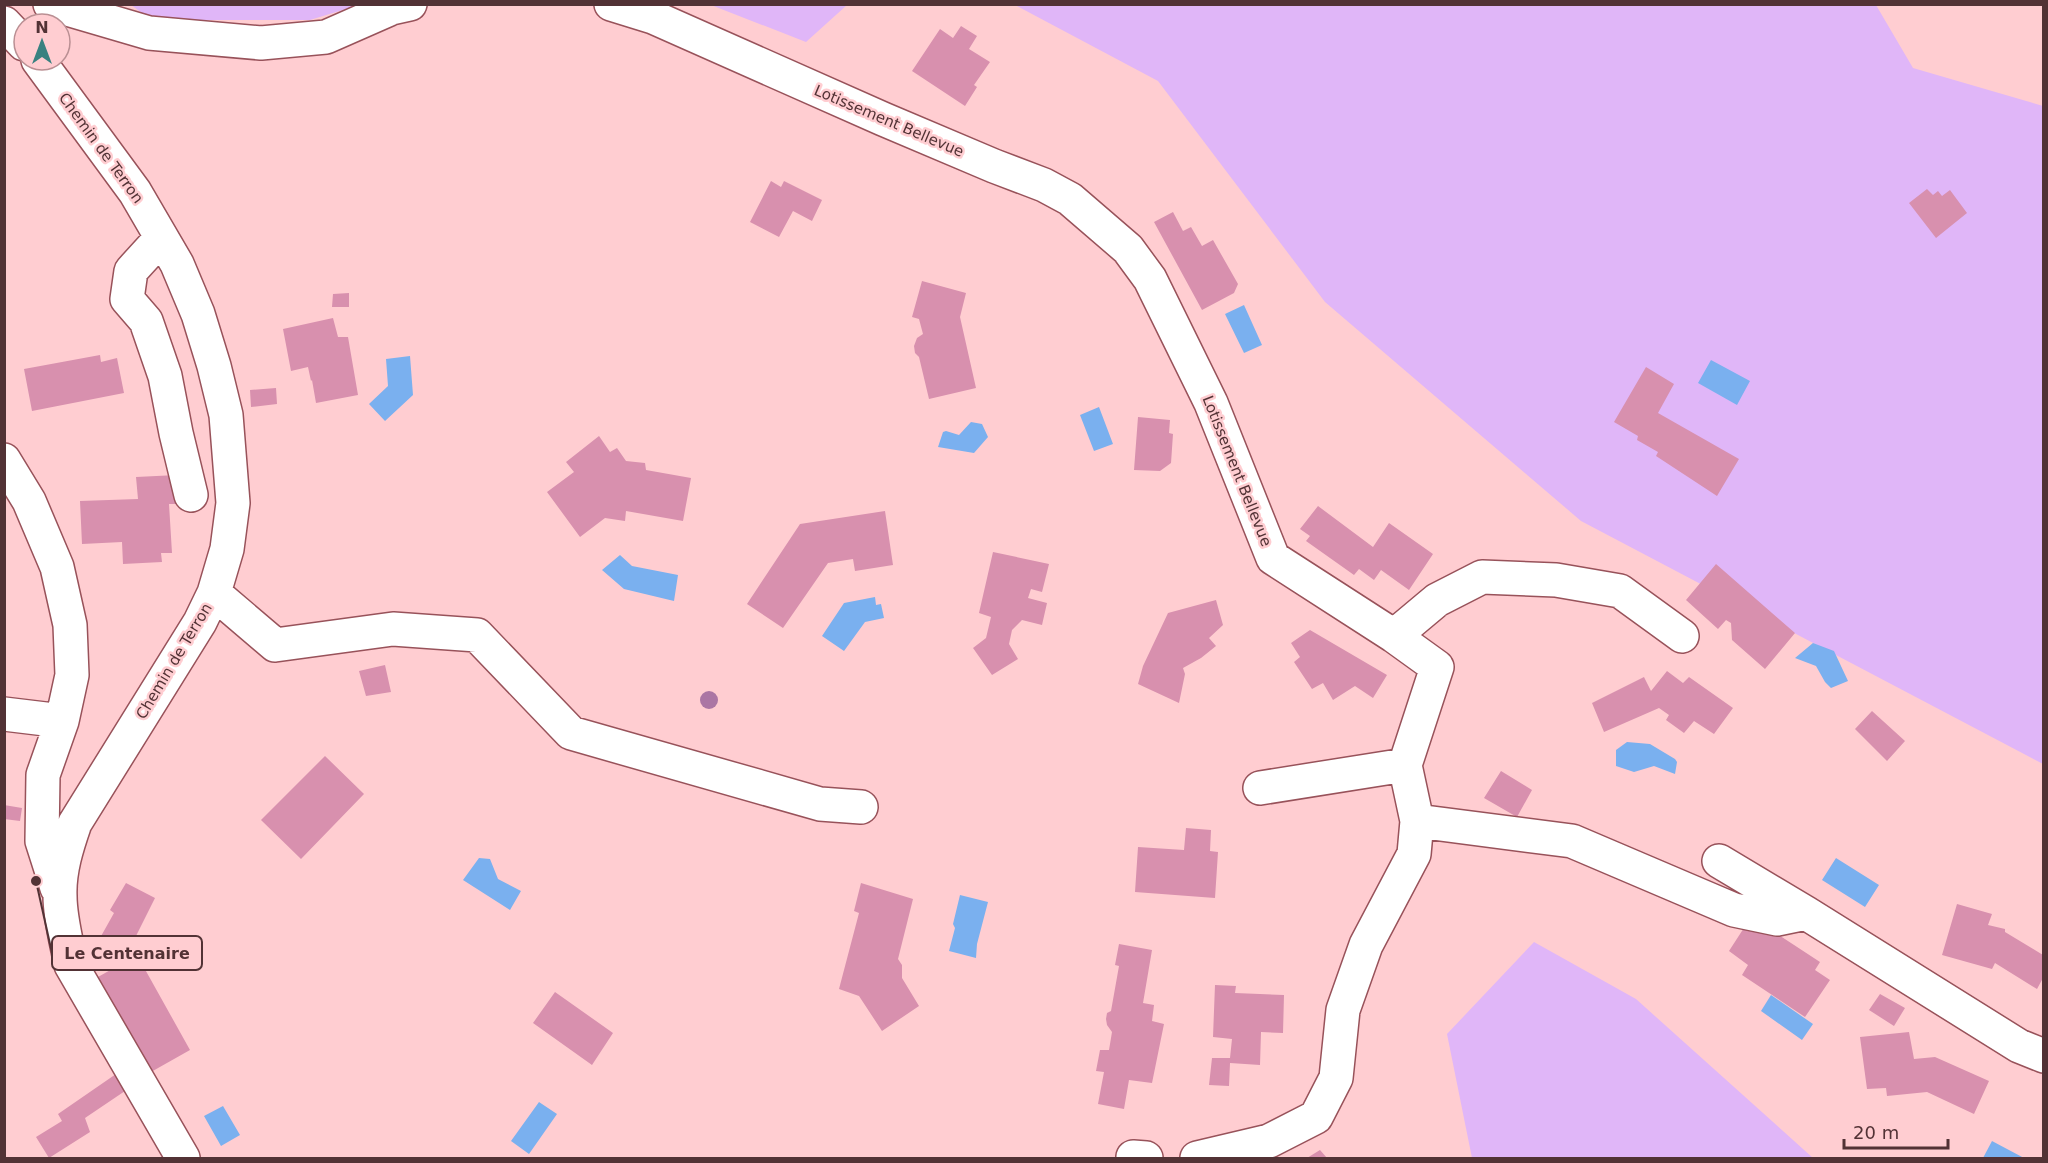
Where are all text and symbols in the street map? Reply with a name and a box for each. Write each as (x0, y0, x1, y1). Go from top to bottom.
north arrow (12, 12, 72, 72)
text: N (35, 18, 49, 37)
street label: Lotissement Bellevue (811, 81, 967, 161)
street label: Chemin de Terron (55, 89, 147, 207)
street label: Lotissement Bellevue (1199, 393, 1275, 549)
street label: Chemin de Terron (132, 600, 216, 722)
callout: Le Centenaire (52, 936, 202, 970)
text: Le Centenaire (64, 944, 190, 963)
scale bar (1844, 1112, 1948, 1150)
text: 20 m (1853, 1122, 1899, 1143)

